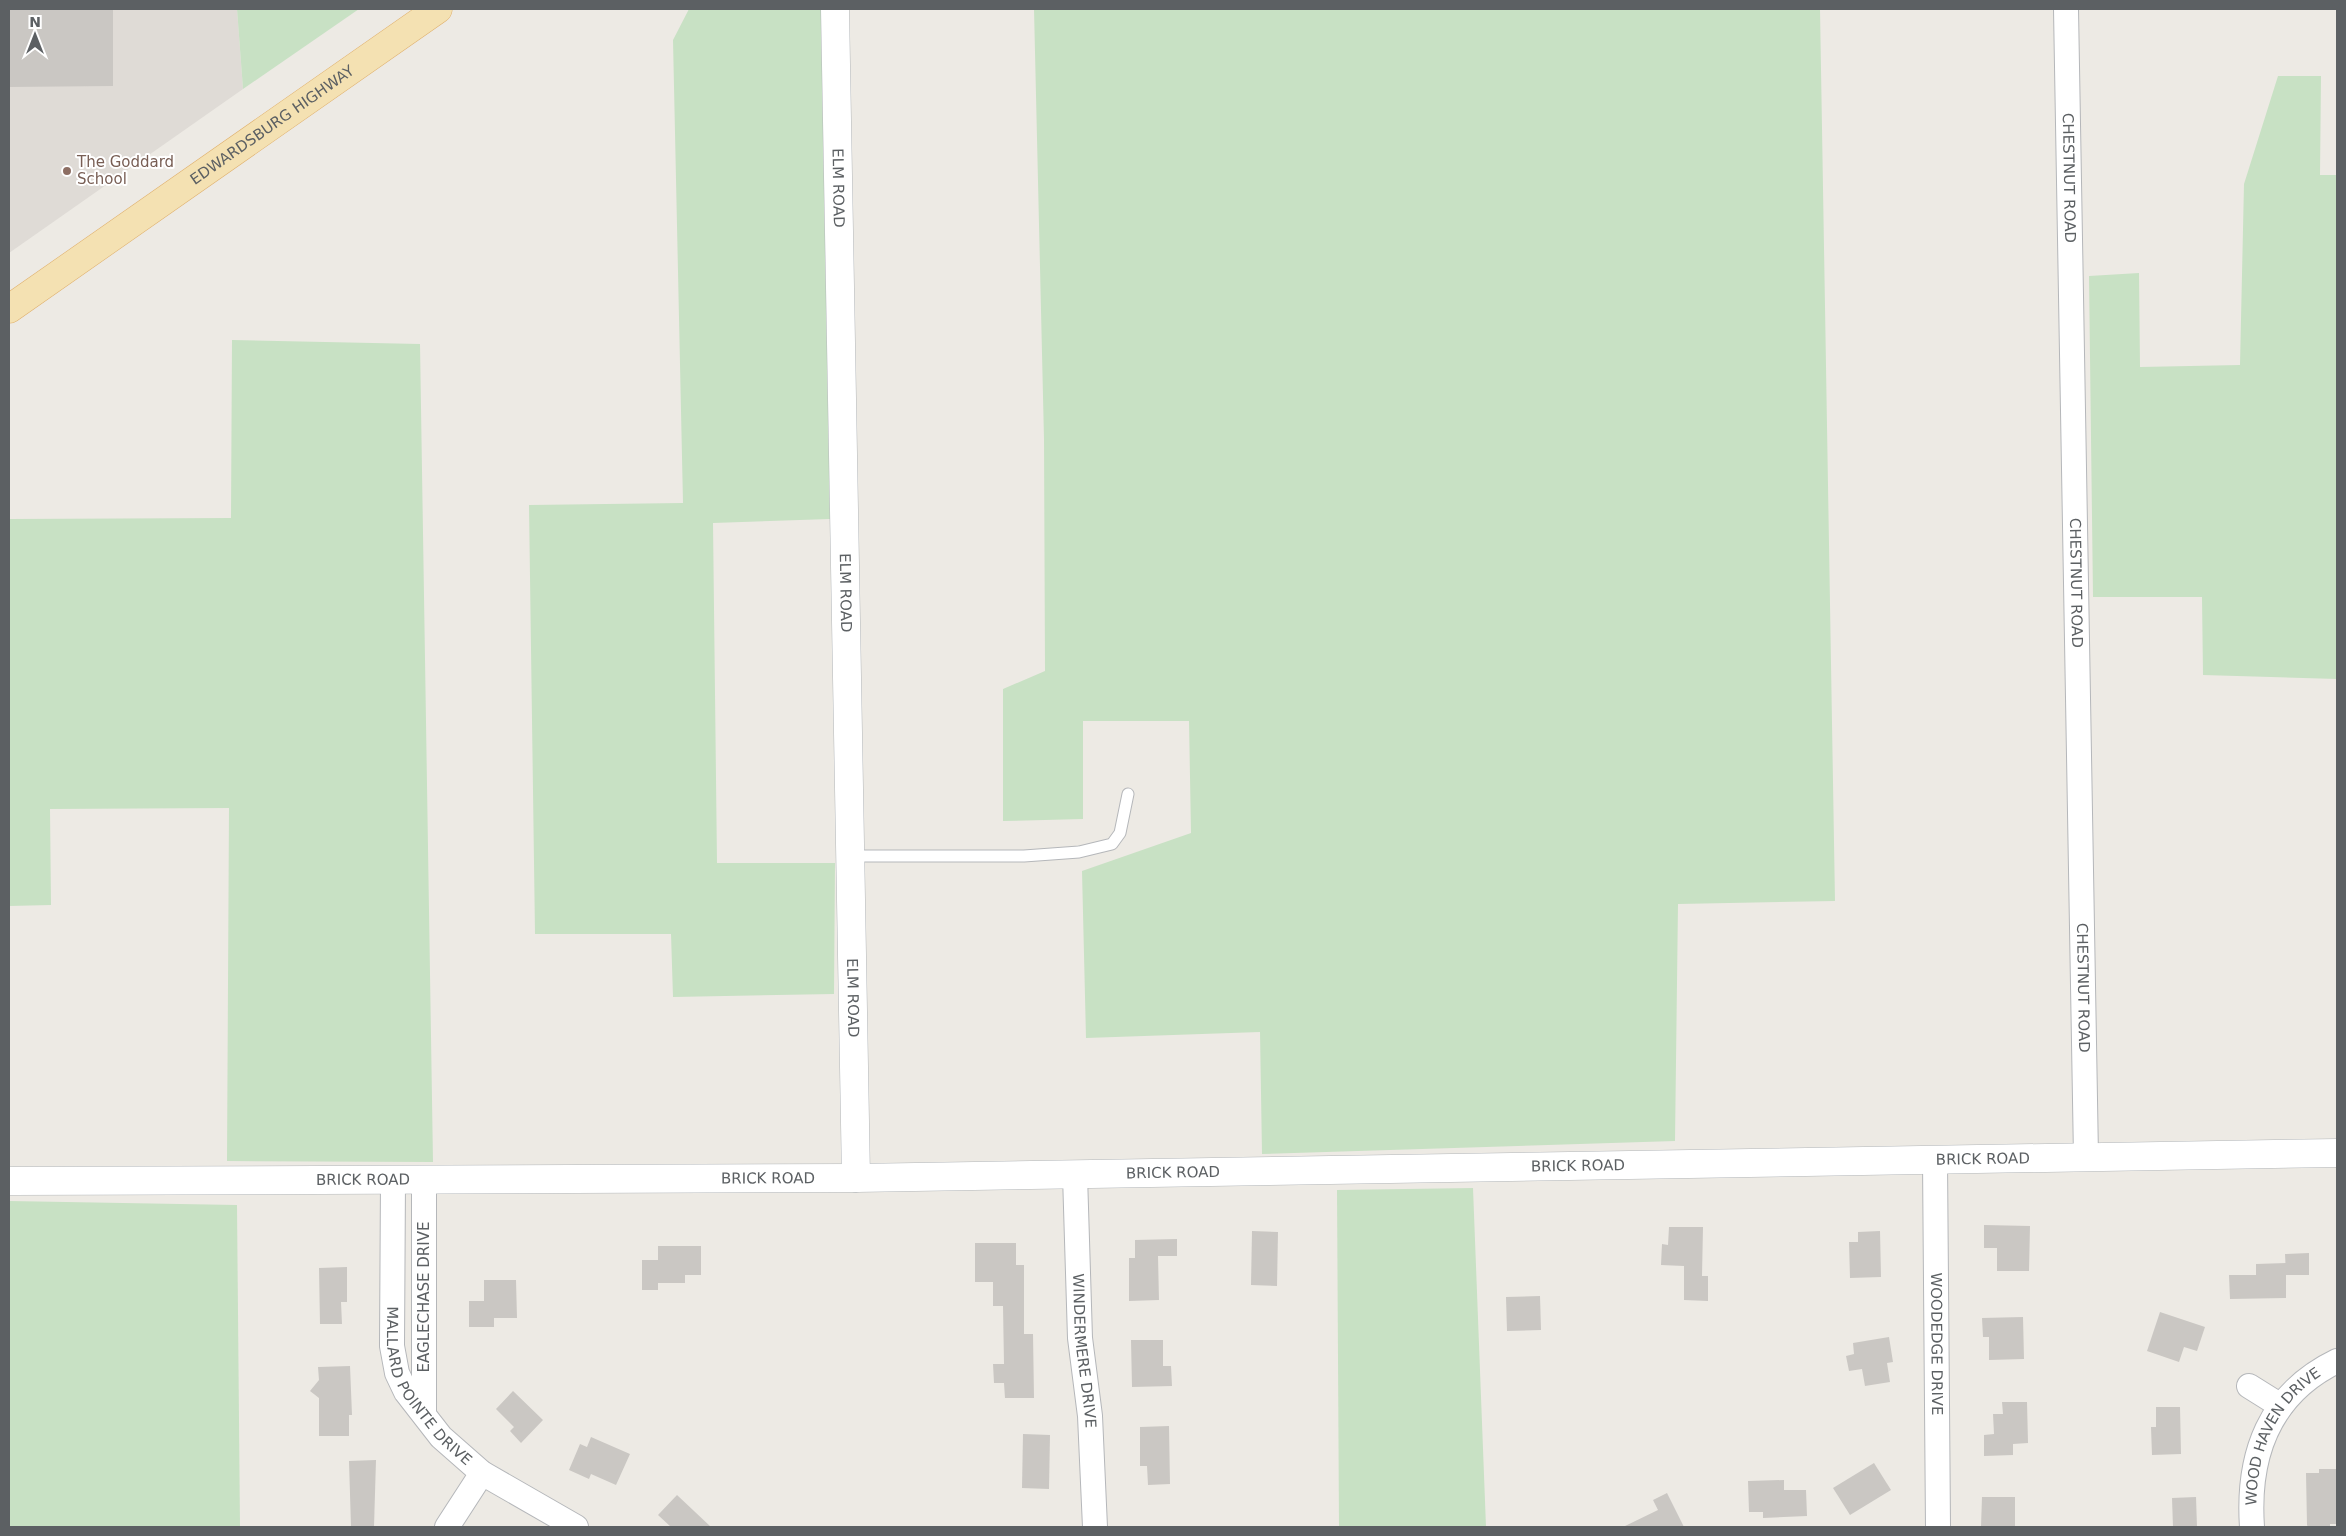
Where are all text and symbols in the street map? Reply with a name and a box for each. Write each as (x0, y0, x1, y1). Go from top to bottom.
north arrow (10, 10, 60, 60)
text: N (29, 14, 41, 30)
street label: EDWARDSBURG HIGHWAY (187, 61, 358, 189)
street label: CHESTNUT ROAD (2059, 113, 2079, 243)
street label: ELM ROAD (829, 148, 848, 228)
place label: The Goddard School (76, 153, 174, 188)
marker: The Goddard School (61, 165, 73, 177)
street label: CHESTNUT ROAD (2066, 518, 2086, 648)
street label: ELM ROAD (836, 553, 855, 633)
street label: CHESTNUT ROAD (2073, 923, 2093, 1053)
street label: ELM ROAD (843, 958, 862, 1038)
street label: BRICK ROAD (1936, 1149, 2030, 1169)
street label: BRICK ROAD (1531, 1156, 1625, 1176)
street label: BRICK ROAD (1126, 1163, 1220, 1182)
street label: BRICK ROAD (721, 1169, 815, 1187)
street label: BRICK ROAD (316, 1171, 410, 1189)
street label: EAGLECHASE DRIVE (415, 1222, 433, 1372)
street label: WOODEDGE DRIVE (1927, 1272, 1946, 1416)
street label: WINDERMERE DRIVE (1069, 1273, 1100, 1428)
street label: MALLARD POINTE DRIVE (383, 1306, 476, 1469)
street label: WOOD HAVEN DRIVE (2242, 1364, 2324, 1506)

